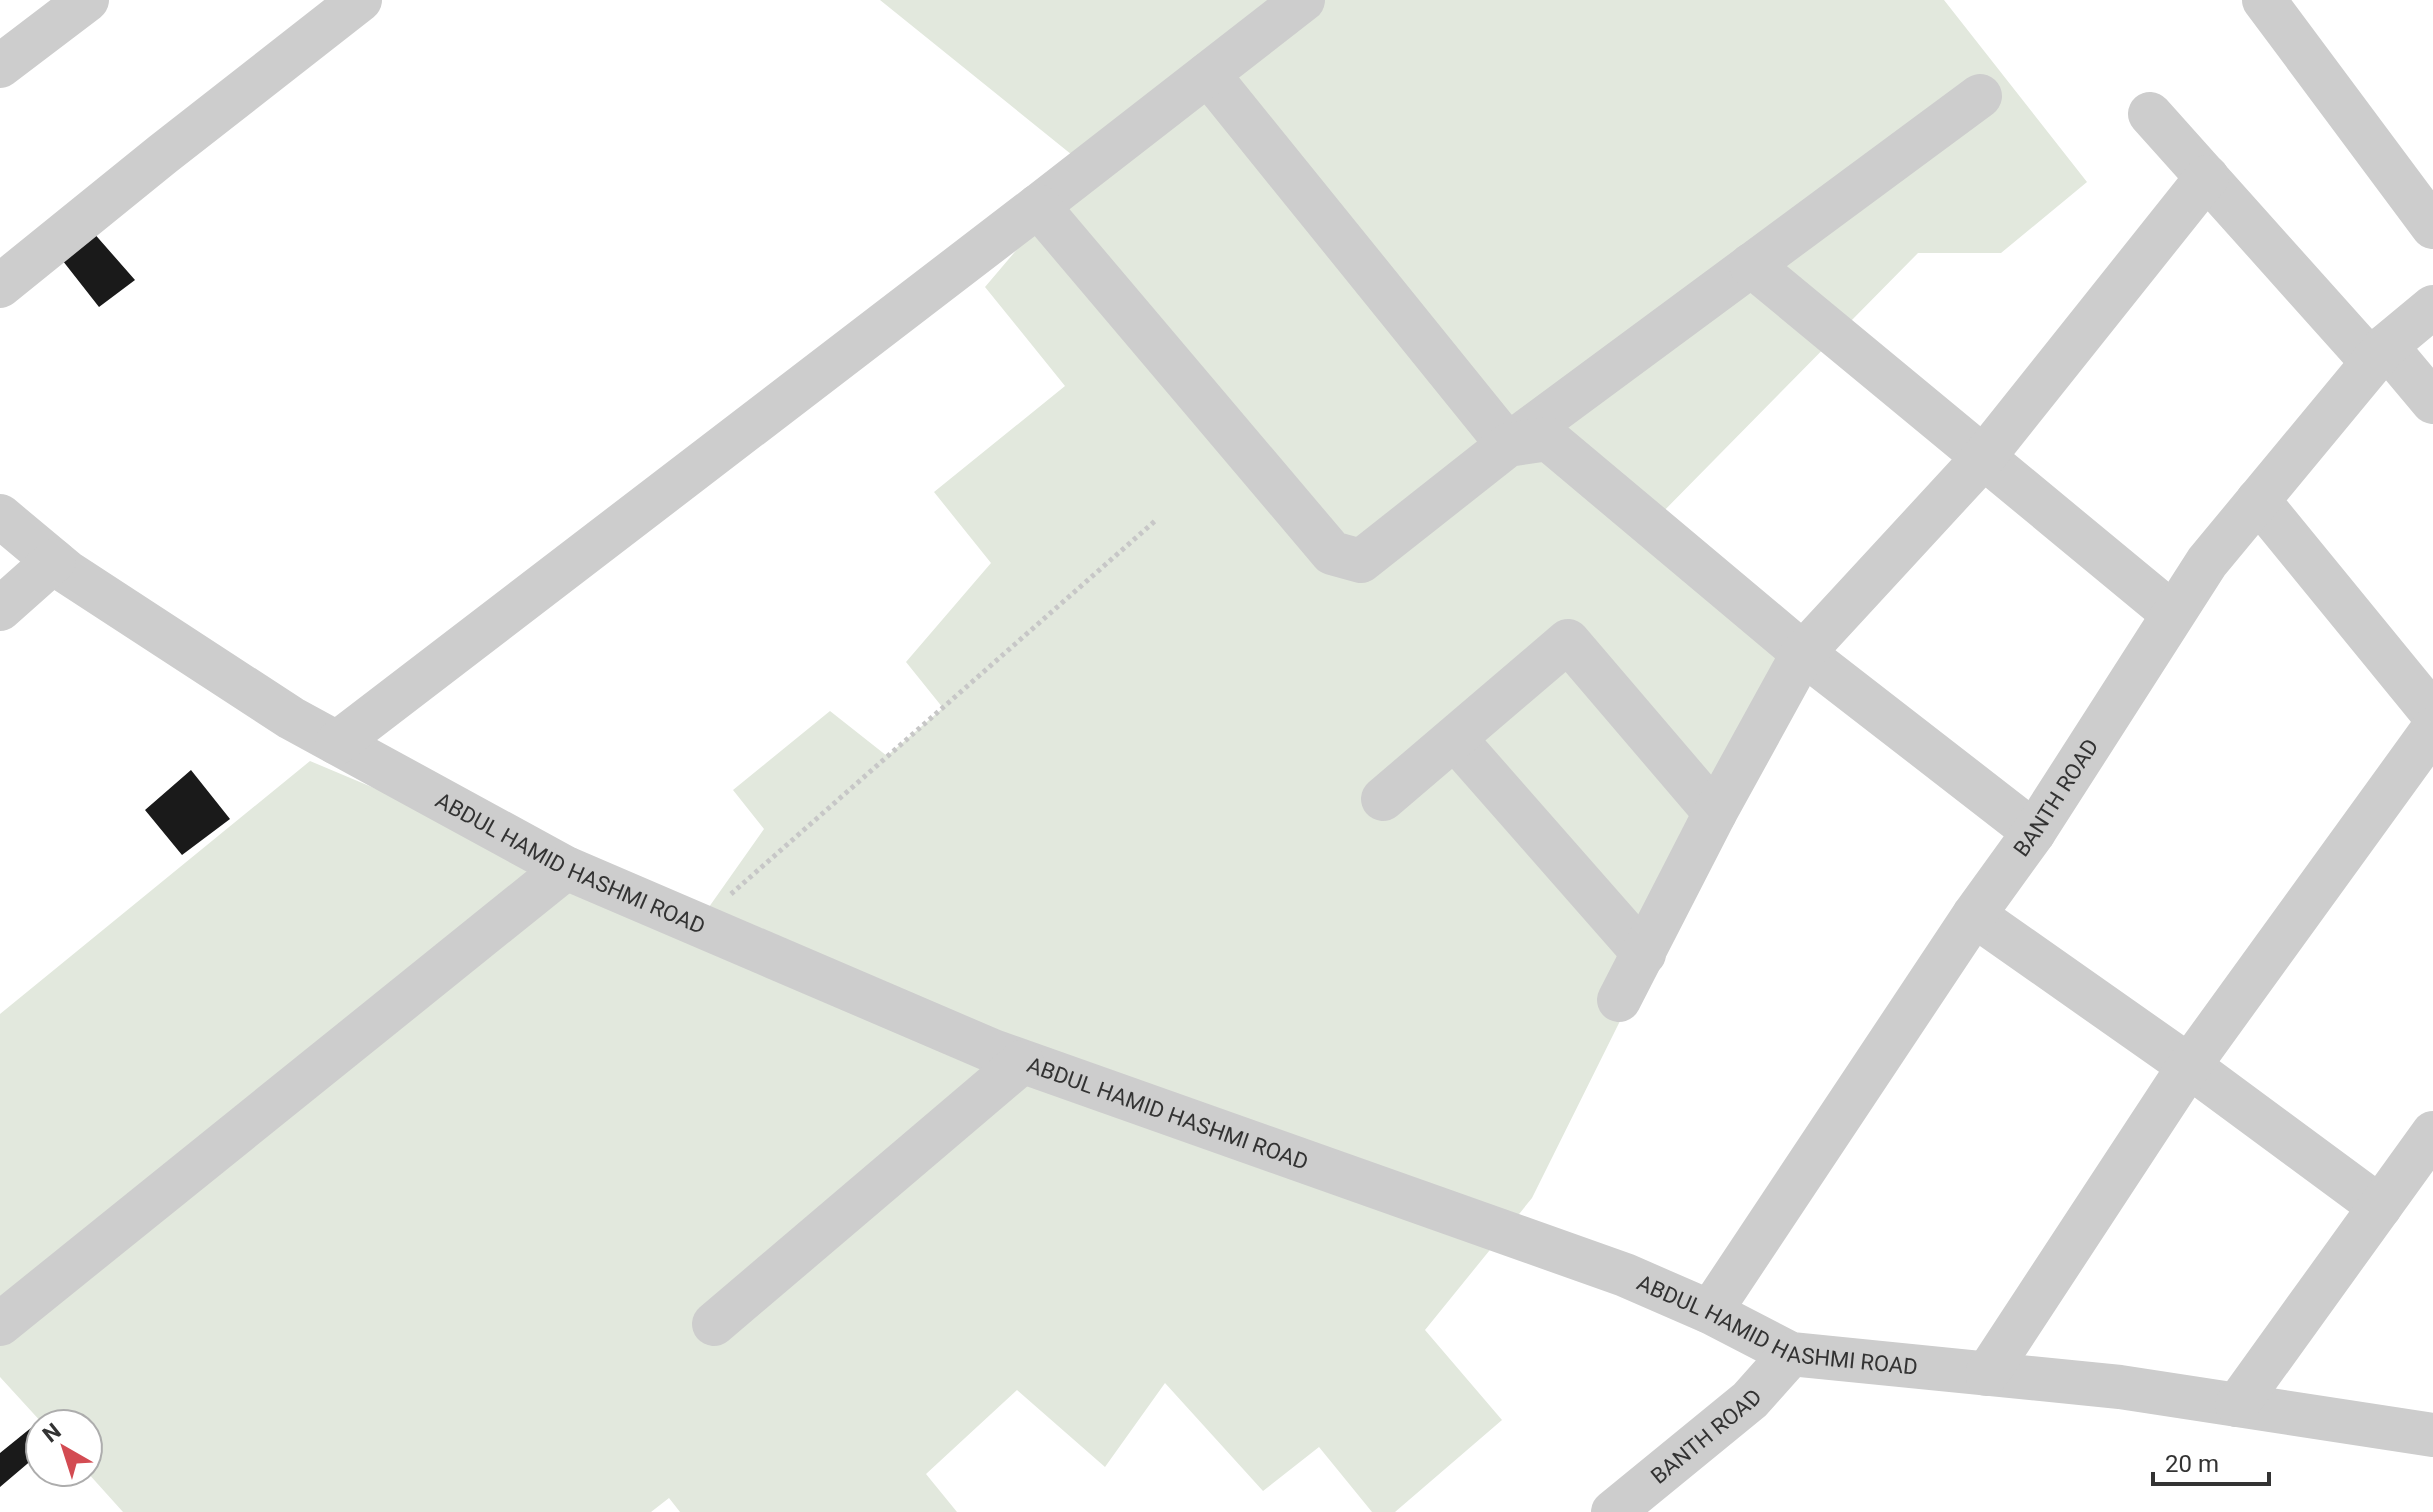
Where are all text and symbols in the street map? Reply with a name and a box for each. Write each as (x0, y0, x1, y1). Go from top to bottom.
street label: BANTH ROAD (2008, 734, 2103, 861)
street label: ABDUL HAMID HASHMI ROAD (432, 787, 709, 939)
street label: ABDUL HAMID HASHMI ROAD (1024, 1052, 1312, 1174)
street label: ABDUL HAMID HASHMI ROAD (1634, 1269, 1919, 1379)
street label: BANTH ROAD (1646, 1384, 1766, 1488)
north arrow (24, 1408, 104, 1488)
text: N (38, 1418, 66, 1447)
scale bar (2153, 1436, 2269, 1486)
text: 20 m (2165, 1450, 2219, 1478)

